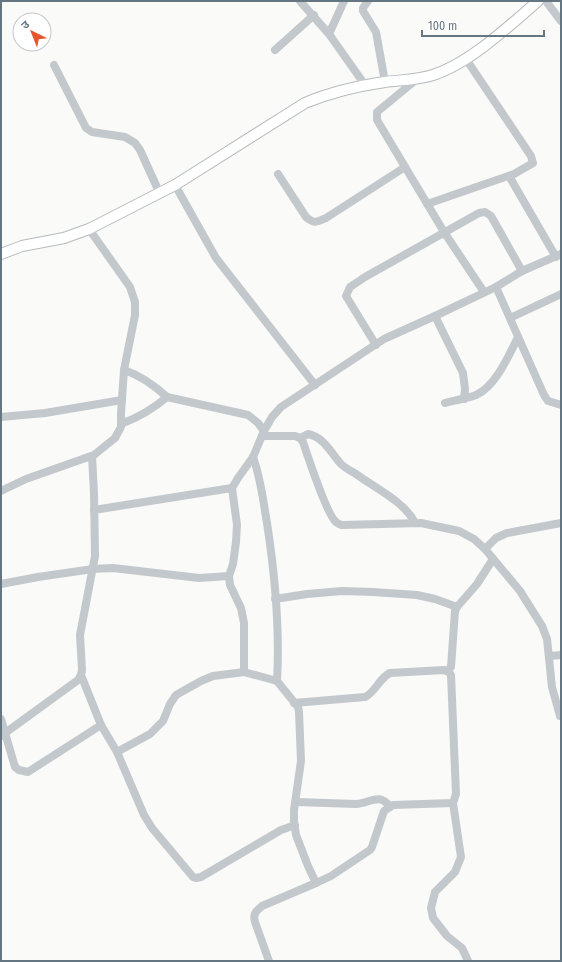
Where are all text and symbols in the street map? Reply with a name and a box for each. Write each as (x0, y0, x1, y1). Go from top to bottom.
north arrow (12, 12, 52, 52)
scale bar (422, 12, 544, 38)
text: उ (19, 18, 33, 32)
text: 100 m (428, 19, 457, 33)

